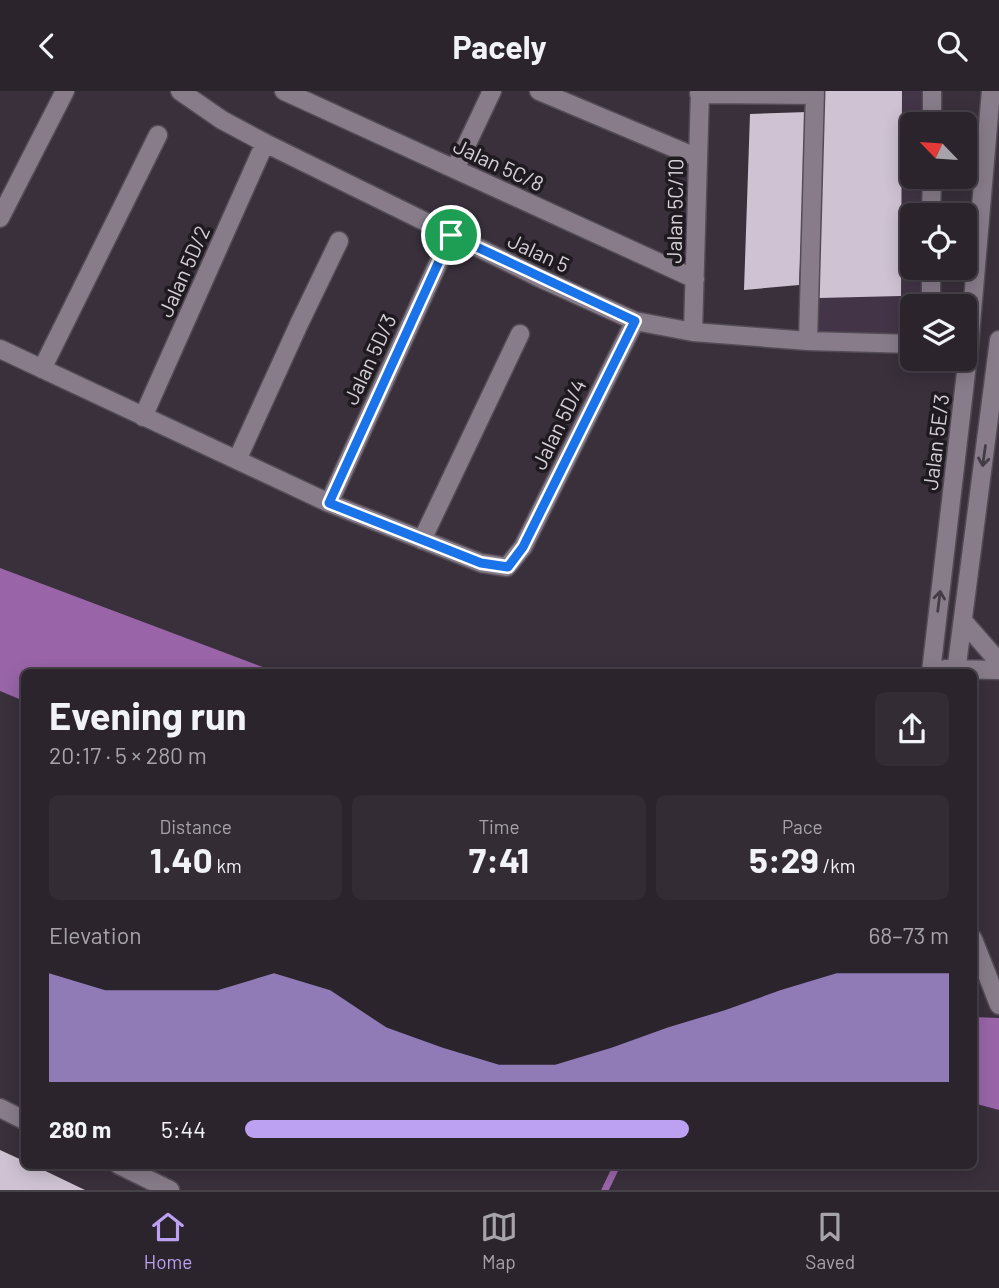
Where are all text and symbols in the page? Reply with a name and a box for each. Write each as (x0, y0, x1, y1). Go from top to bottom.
icon: back (28, 27, 66, 65)
text: Pacely (452, 27, 547, 65)
icon: search (933, 27, 971, 65)
north arrow (900, 112, 976, 189)
map controls (900, 112, 977, 371)
street label: Jalan 5C/8 (450, 132, 548, 196)
street label: Jalan 5C/10 (661, 158, 687, 264)
button: locate (900, 203, 977, 280)
pin (421, 205, 481, 265)
icon: arrive (432, 216, 470, 254)
street label: Jalan 5D/2 (152, 221, 214, 321)
street label: Jalan 5 (504, 227, 574, 277)
button: layers (900, 294, 977, 371)
street label: Jalan 5D/3 (337, 310, 401, 408)
street label: Jalan 5D/4 (525, 375, 591, 473)
street label: Jalan 5E/3 (917, 393, 953, 491)
one-way arrow (977, 444, 990, 467)
one-way arrow (932, 590, 945, 613)
text: Evening run (49, 692, 247, 738)
button: share (875, 692, 949, 766)
text: 20:17 · 5 × 280 m (49, 741, 207, 769)
text: Distance (159, 815, 232, 838)
text: Time (478, 815, 520, 838)
text: Pace (782, 815, 823, 838)
text: 1.40 (150, 838, 213, 880)
text: 7:41 (469, 838, 529, 880)
text: 5:29 (749, 838, 819, 880)
text: km (213, 854, 242, 877)
text: /km (819, 854, 856, 877)
text: Elevation (49, 921, 142, 949)
text: 68–73 m (868, 921, 949, 949)
text: 280 m (49, 1115, 111, 1143)
text: 5:44 (161, 1115, 206, 1143)
tab: Home (144, 1208, 192, 1273)
tab: Map (480, 1208, 518, 1273)
tab: Saved (805, 1208, 855, 1273)

